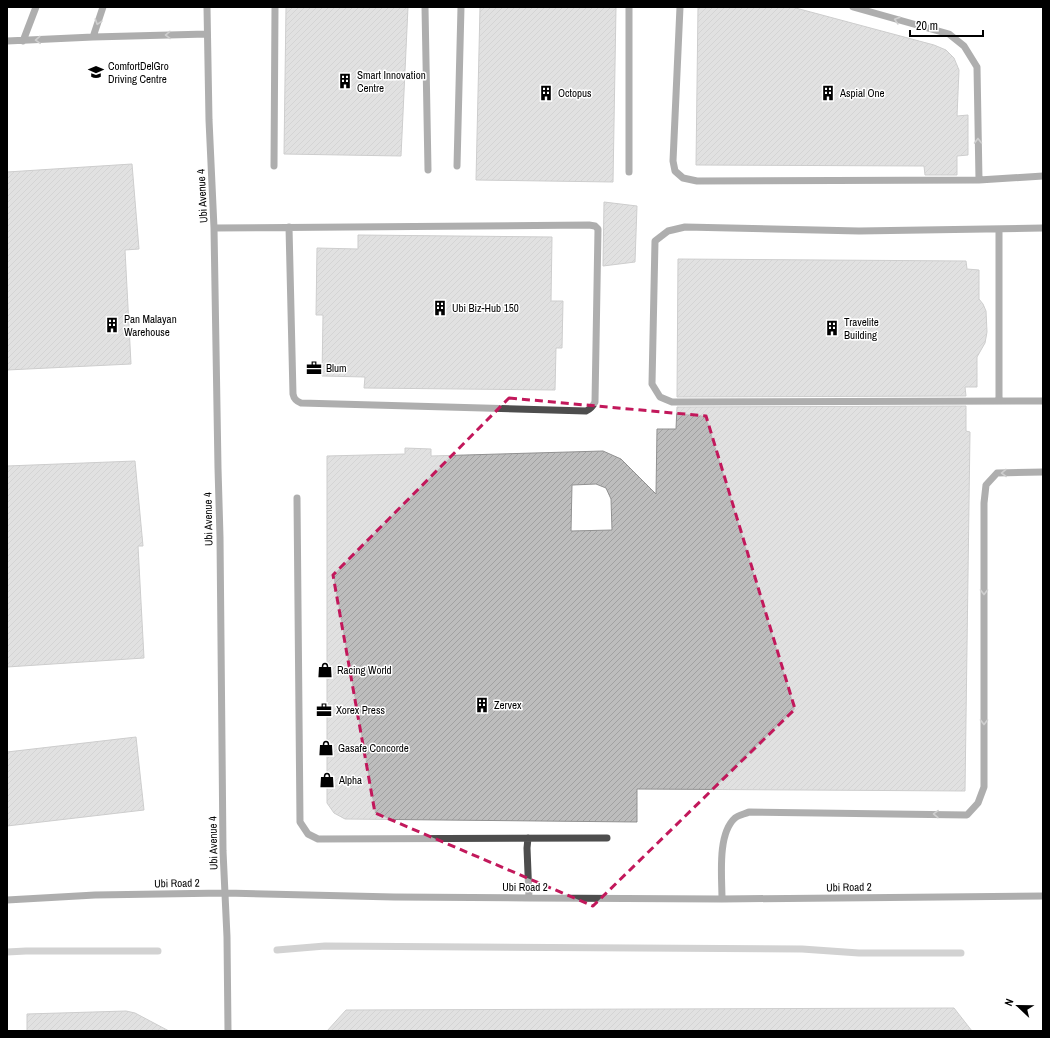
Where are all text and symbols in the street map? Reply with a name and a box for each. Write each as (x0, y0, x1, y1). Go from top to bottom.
scale bar (910, 12, 983, 38)
one-way arrow (894, 16, 901, 25)
one-way arrow (94, 18, 103, 25)
text: 20 m (916, 18, 938, 34)
one-way arrow (165, 31, 171, 39)
one-way arrow (35, 35, 41, 44)
place label: ComfortDelGro Driving Centre (108, 59, 169, 86)
school or university icon: ComfortDelGro Driving Centre (87, 63, 105, 81)
place label: Smart Innovation Centre (357, 68, 426, 95)
building icon: Smart Innovation Centre (336, 72, 354, 90)
building icon: Octopus (537, 84, 555, 102)
building icon: Aspial One (819, 84, 837, 102)
place label: Octopus (558, 86, 592, 100)
place label: Aspial One (839, 86, 885, 100)
one-way arrow (974, 138, 983, 144)
street label: Ubi Avenue 4 (194, 169, 210, 223)
building icon: Ubi Biz-Hub 150 (431, 299, 449, 317)
place label: Ubi Biz-Hub 150 (452, 301, 519, 315)
place label: Pan Malayan Warehouse (124, 312, 177, 339)
place label: Travelite Building (844, 315, 879, 342)
building icon: Pan Malayan Warehouse (103, 316, 121, 334)
building icon: Travelite Building (823, 319, 841, 337)
office icon: Blum (305, 359, 323, 377)
place label: Blum (326, 361, 347, 375)
one-way arrow (1001, 469, 1007, 477)
street label: Ubi Avenue 4 (201, 492, 215, 546)
one-way arrow (980, 589, 988, 595)
shop icon: Racing World (316, 661, 334, 679)
place label: Racing World (337, 663, 391, 677)
building icon: Zervex (473, 696, 491, 714)
place label: Zervex (494, 698, 522, 712)
office icon: Xorex Press (315, 701, 333, 719)
place label: Xorex Press (336, 703, 385, 717)
one-way arrow (980, 719, 988, 725)
shop icon: Gasafe Concorde (317, 739, 335, 757)
place label: Gasafe Concorde (338, 741, 409, 755)
shop icon: Alpha (318, 771, 336, 789)
place label: Alpha (338, 773, 362, 787)
one-way arrow (933, 810, 939, 819)
street label: Ubi Avenue 4 (206, 816, 220, 870)
street label: Ubi Road 2 (154, 876, 200, 890)
street label: Ubi Road 2 (502, 880, 548, 894)
street label: Ubi Road 2 (826, 880, 872, 894)
north arrow (998, 986, 1038, 1026)
text: N (1001, 997, 1016, 1008)

